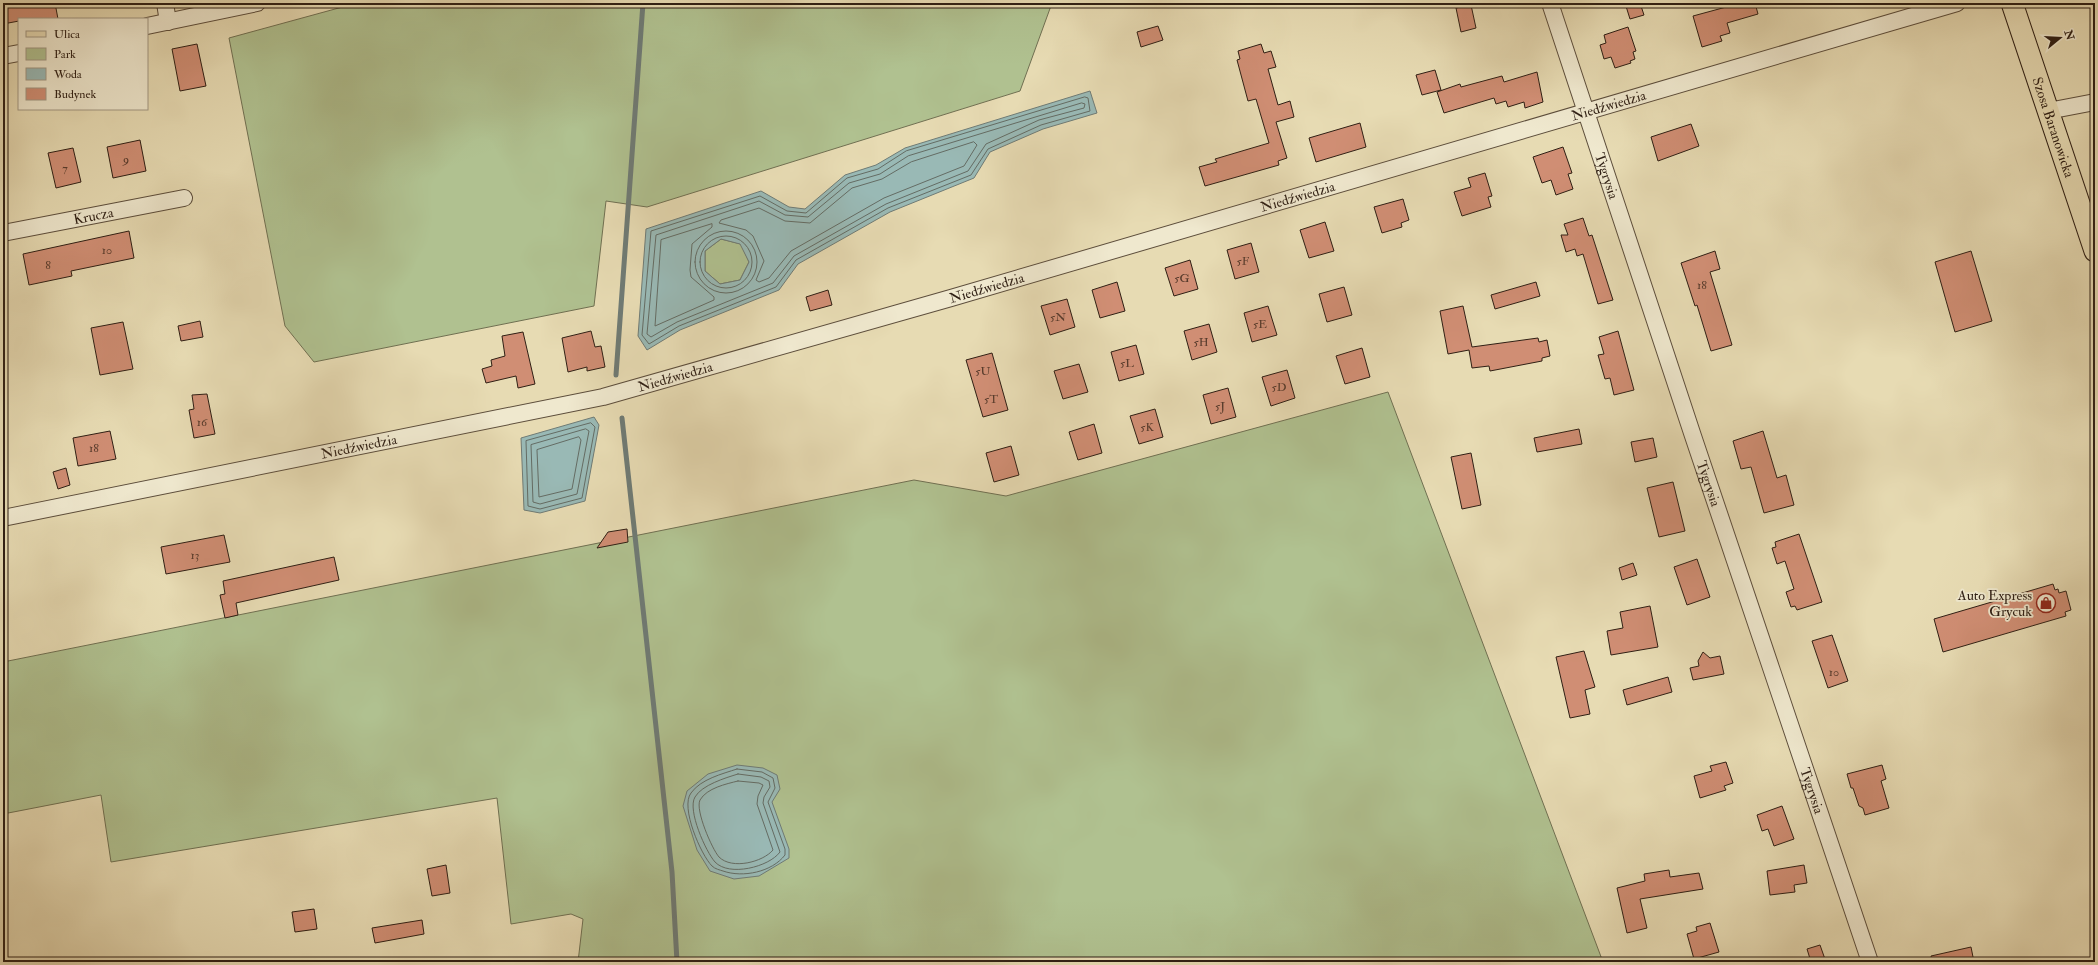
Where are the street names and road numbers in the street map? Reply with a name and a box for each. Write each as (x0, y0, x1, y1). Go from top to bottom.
street label: Szosa Baranowicka (2028, 75, 2078, 180)
street label: Niedźwiedzia (1569, 87, 1648, 125)
street label: Tygrysia (1591, 151, 1622, 201)
street label: Niedźwiedzia (1258, 178, 1337, 216)
street label: Krucza (72, 204, 115, 228)
street label: Niedźwiedzia (947, 269, 1026, 307)
street label: Niedźwiedzia (636, 358, 715, 396)
street label: Niedźwiedzia (320, 431, 399, 463)
street label: Tygrysia (1693, 458, 1724, 509)
street label: Tygrysia (1796, 765, 1828, 816)

